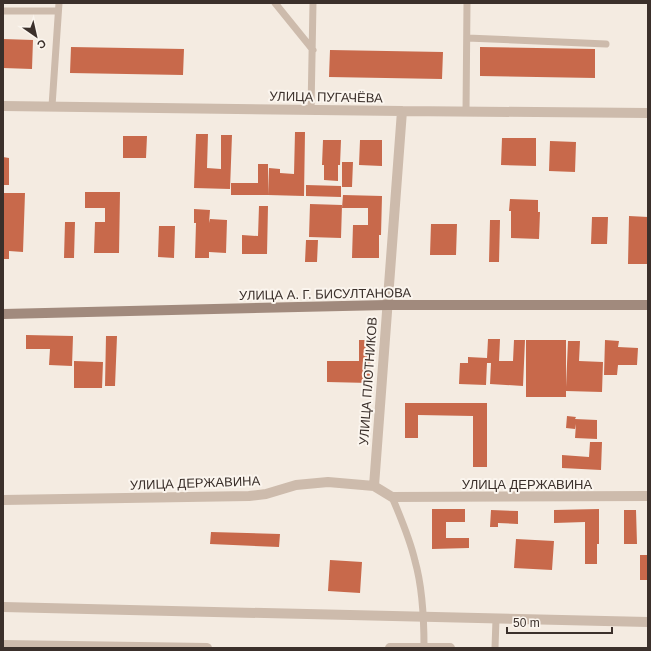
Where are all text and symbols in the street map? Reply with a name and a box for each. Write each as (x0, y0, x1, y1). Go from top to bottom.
north arrow (16, 16, 56, 56)
text: С (35, 37, 48, 52)
street label: УЛИЦА ПУГАЧЁВА (269, 89, 383, 105)
street label: УЛИЦА А. Г. БИСУЛТАНОВА (239, 285, 411, 303)
street label: УЛИЦА ПЛОТНИКОВ (356, 316, 380, 446)
street label: УЛИЦА ДЕРЖАВИНА (130, 473, 261, 493)
street label: УЛИЦА ДЕРЖАВИНА (462, 477, 592, 492)
scale bar (507, 609, 612, 635)
text: 50 m (513, 616, 540, 630)

